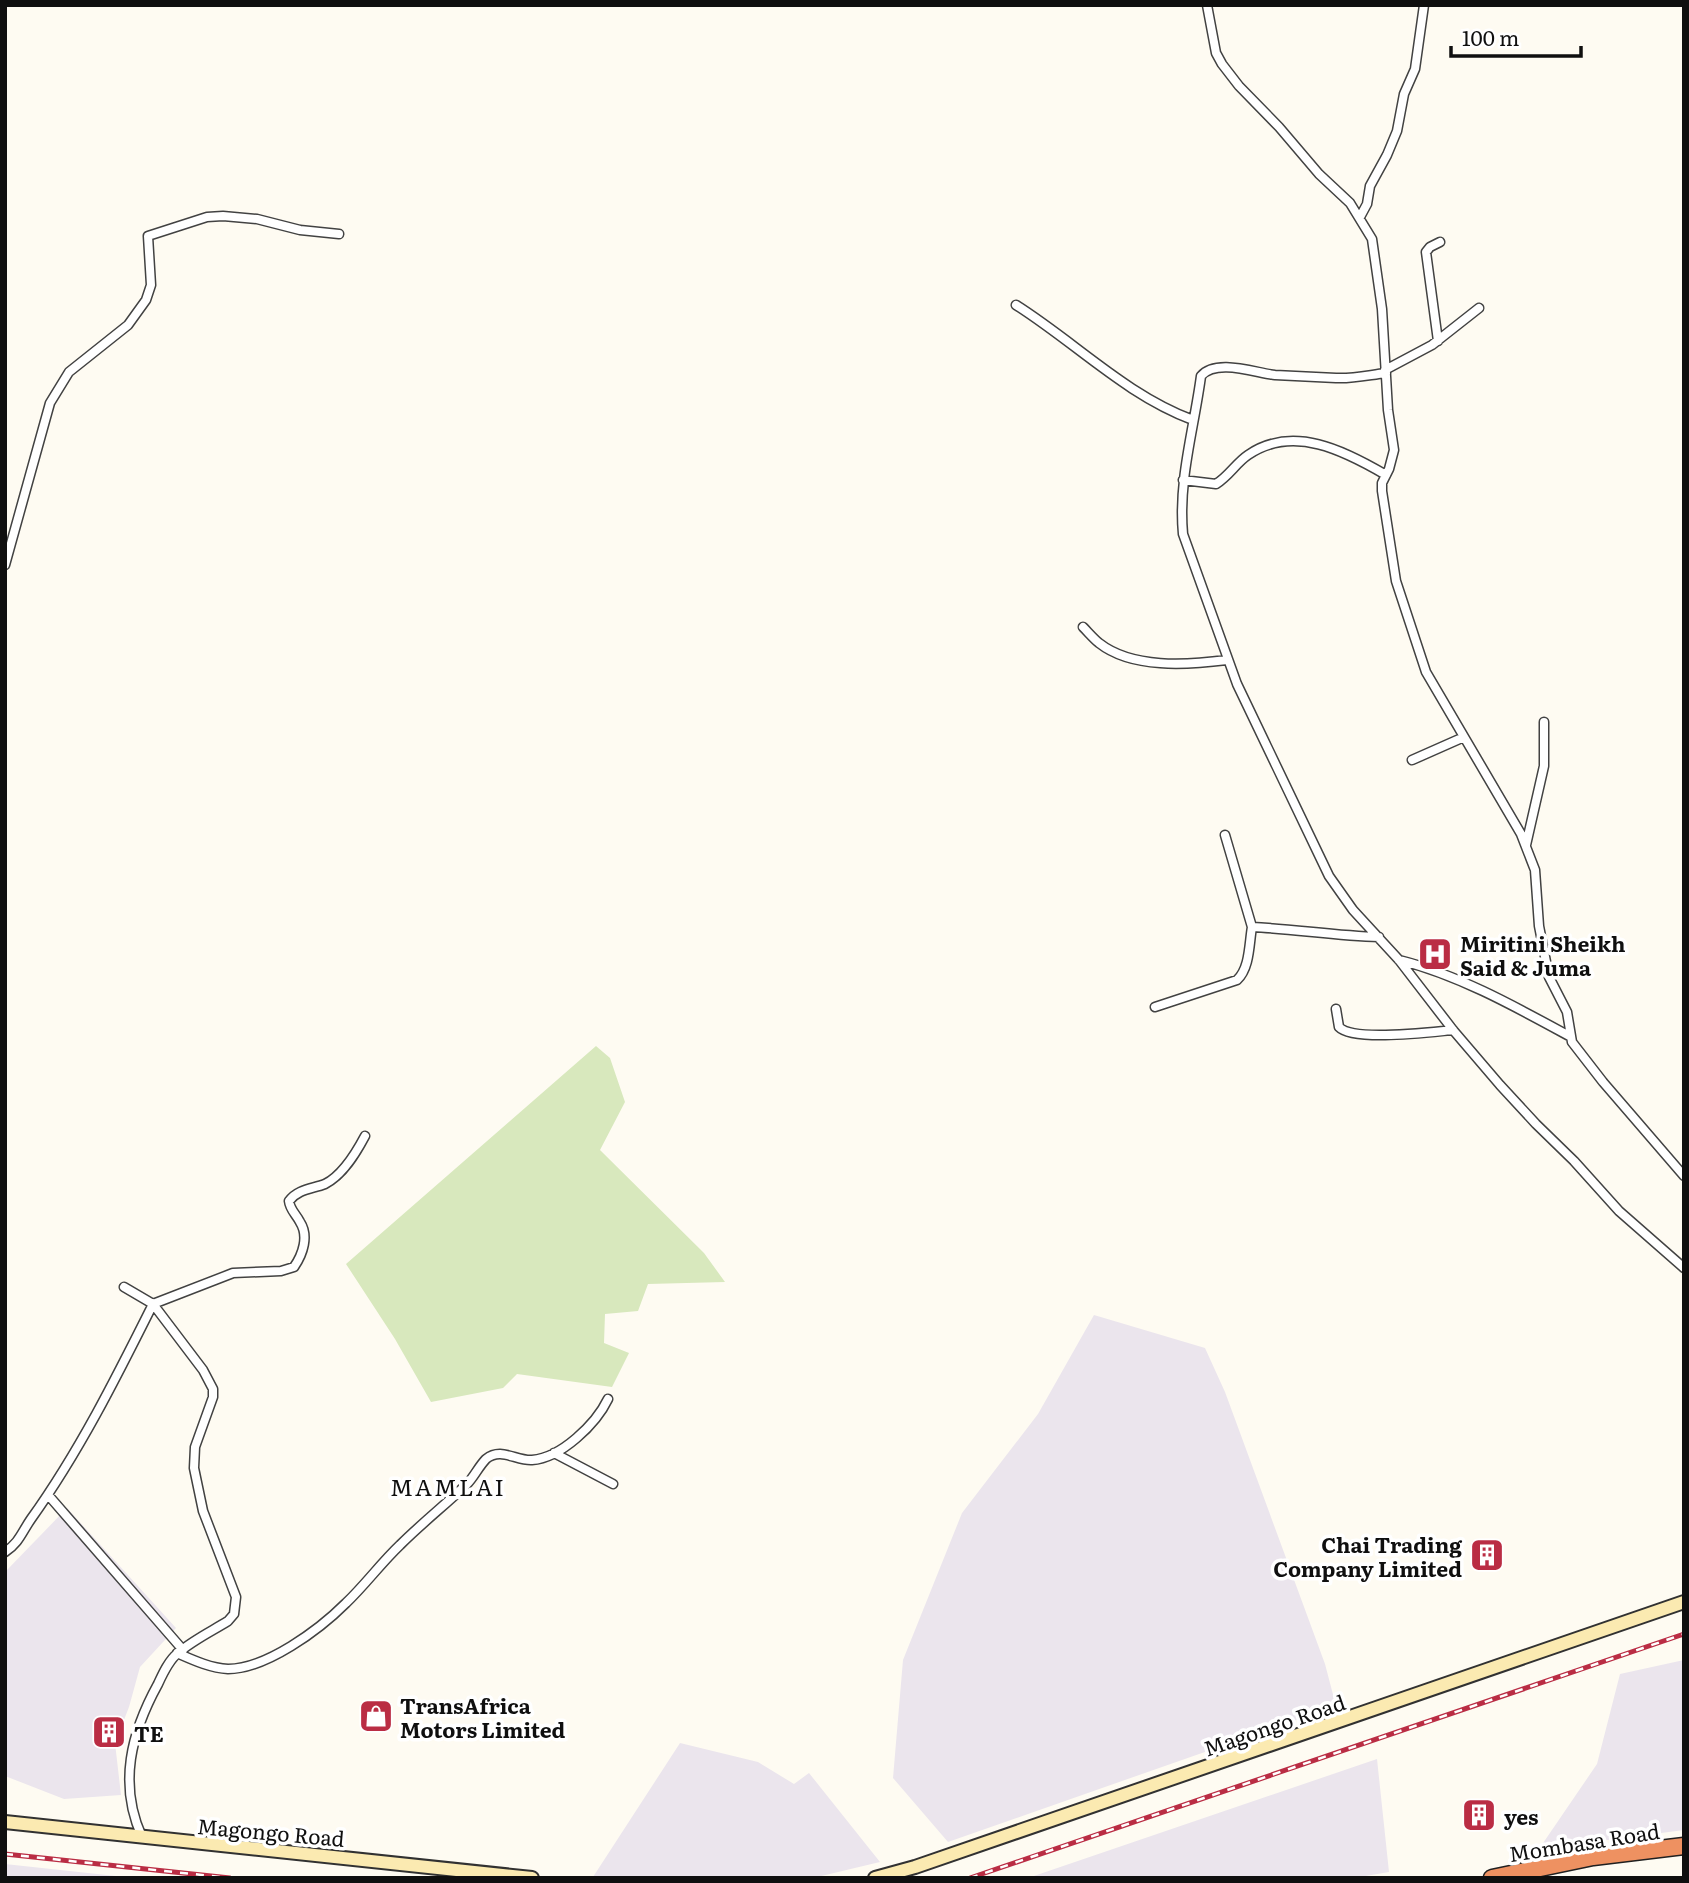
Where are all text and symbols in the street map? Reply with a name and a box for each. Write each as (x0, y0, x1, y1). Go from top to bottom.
scale bar (1451, 14, 1580, 58)
text: 100 m (1462, 21, 1519, 52)
place label: Miritini Sheikh Said & Juma (1460, 927, 1626, 982)
hospital icon: Miritini Sheikh Said & Juma (1416, 935, 1454, 973)
district label: MAMLAI (390, 1469, 506, 1503)
place label: Chai Trading Company Limited (1273, 1528, 1462, 1583)
building icon: Chai Trading Company Limited (1468, 1536, 1506, 1574)
street label: Magongo Road (1199, 1685, 1349, 1763)
place label: TransAfrica Motors Limited (400, 1689, 566, 1744)
shop icon: TransAfrica Motors Limited (357, 1697, 395, 1735)
building icon: TE (90, 1713, 128, 1751)
place label: TE (134, 1717, 164, 1748)
building icon: yes (1460, 1796, 1498, 1834)
place label: yes (1504, 1800, 1539, 1831)
street label: Magongo Road (196, 1809, 346, 1853)
street label: Mombasa Road (1506, 1814, 1662, 1868)

